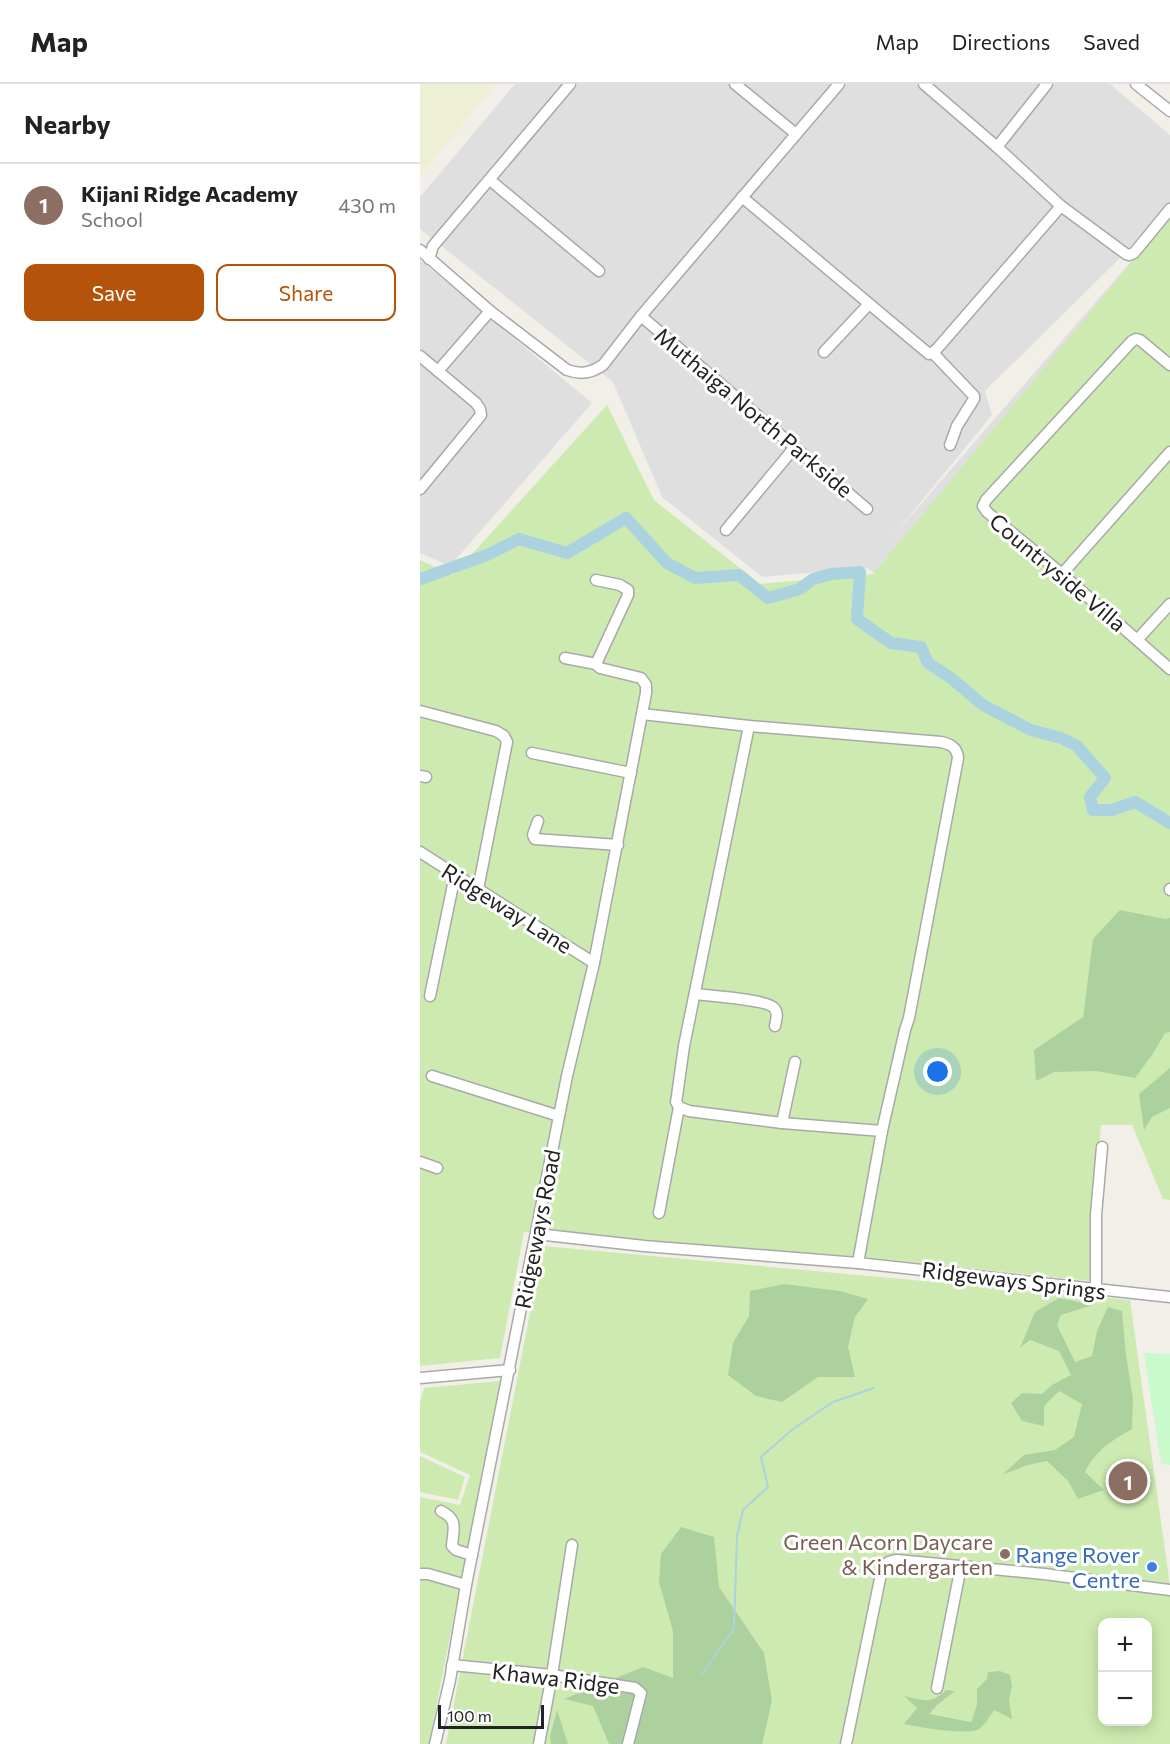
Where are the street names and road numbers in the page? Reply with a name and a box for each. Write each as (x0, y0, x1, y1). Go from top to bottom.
street label: Muthaiga North Parkside (650, 321, 858, 503)
street label: Countryside Villa (984, 507, 1132, 637)
street label: Ridgeway Lane (437, 857, 577, 959)
street label: Ridgeways Road (508, 1147, 566, 1311)
street label: Ridgeways Springs (920, 1255, 1108, 1305)
street label: Khawa Ridge (491, 1657, 621, 1699)

